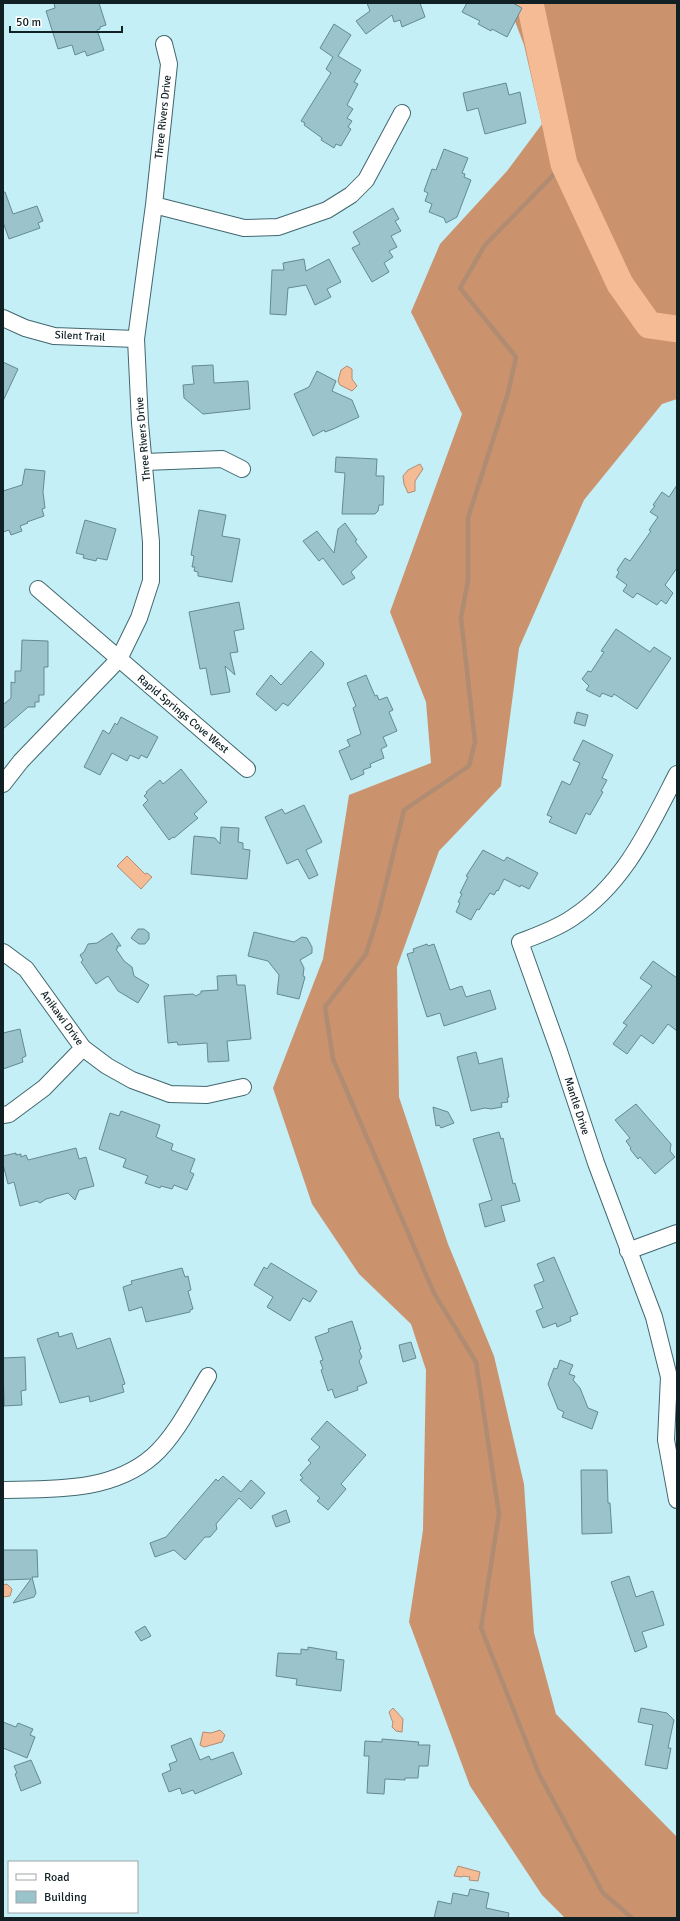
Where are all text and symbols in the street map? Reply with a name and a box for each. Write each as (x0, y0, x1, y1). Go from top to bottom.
scale bar (10, 8, 122, 34)
text: 50 m (16, 15, 41, 30)
street label: Three Rivers Drive (152, 74, 174, 160)
street label: Silent Trail (54, 328, 106, 344)
street label: Three Rivers Drive (133, 396, 153, 482)
street label: Rapid Springs Cove West (135, 672, 231, 756)
street label: Anikawi Drive (38, 988, 86, 1048)
street label: Mantle Drive (562, 1075, 592, 1137)
legend (8, 1861, 138, 1913)
text: Road (44, 1870, 70, 1885)
text: Building (44, 1890, 87, 1905)

